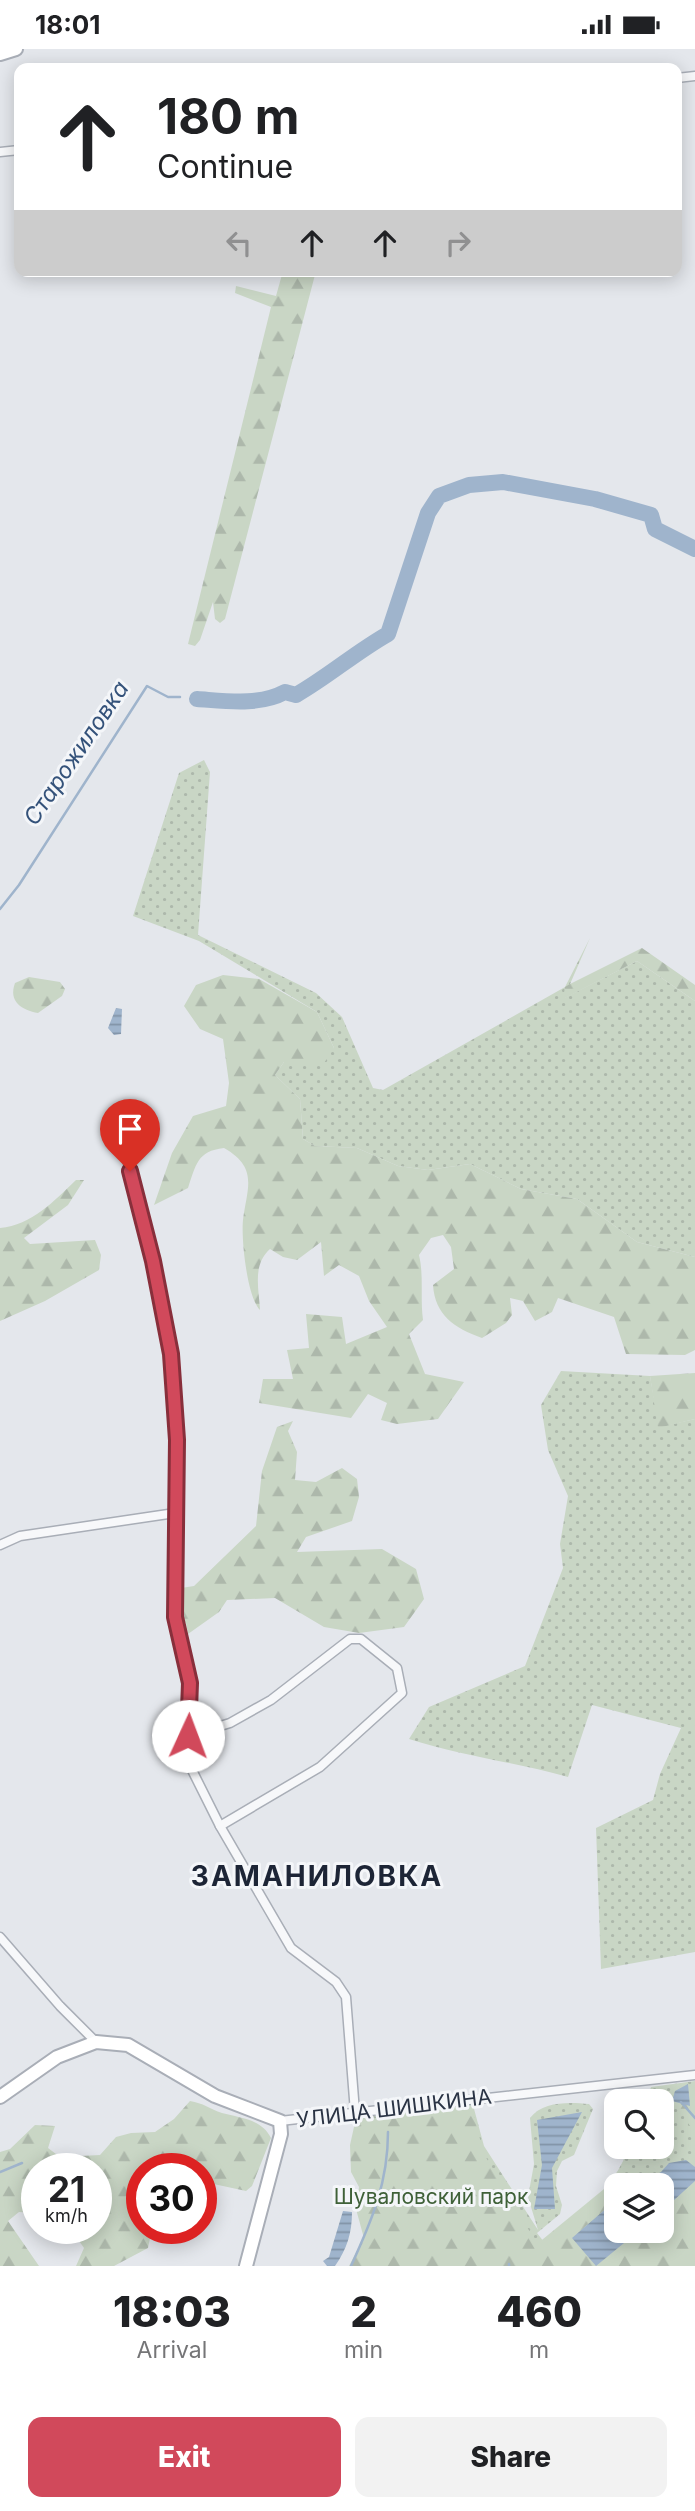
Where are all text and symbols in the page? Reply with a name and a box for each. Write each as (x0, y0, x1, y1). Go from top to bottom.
text: 18:01 (35, 9, 101, 40)
text: 180 m (157, 87, 299, 146)
icon: ahead (42, 91, 133, 182)
text: Continue (157, 147, 293, 186)
icon: left (220, 224, 258, 262)
icon: ahead (293, 224, 331, 262)
icon: ahead (366, 224, 404, 262)
icon: right (439, 224, 477, 262)
water label: Старожиловка (17, 676, 135, 830)
pin (100, 1099, 160, 1171)
icon: arrive (111, 1110, 149, 1148)
position arrow (151, 1699, 225, 1773)
district label: ЗАМАНИЛОВКА (191, 1859, 443, 1893)
street label: УЛИЦА ШИШКИНА (295, 2084, 493, 2132)
map controls (604, 2089, 674, 2243)
button: search (604, 2089, 674, 2159)
speed limit sign: 30 (126, 2153, 217, 2244)
text: 21 (48, 2168, 85, 2210)
button: layers (604, 2173, 674, 2243)
park label: Шуваловский парк (334, 2184, 529, 2209)
text: km/h (45, 2205, 88, 2226)
text: 18:03 (113, 2286, 231, 2337)
text: 2 (350, 2286, 377, 2337)
text: 460 (496, 2286, 582, 2337)
text: Arrival (137, 2336, 207, 2364)
text: min (344, 2336, 383, 2364)
text: m (529, 2336, 549, 2364)
button: Exit (28, 2417, 341, 2497)
button: Share (355, 2417, 667, 2497)

